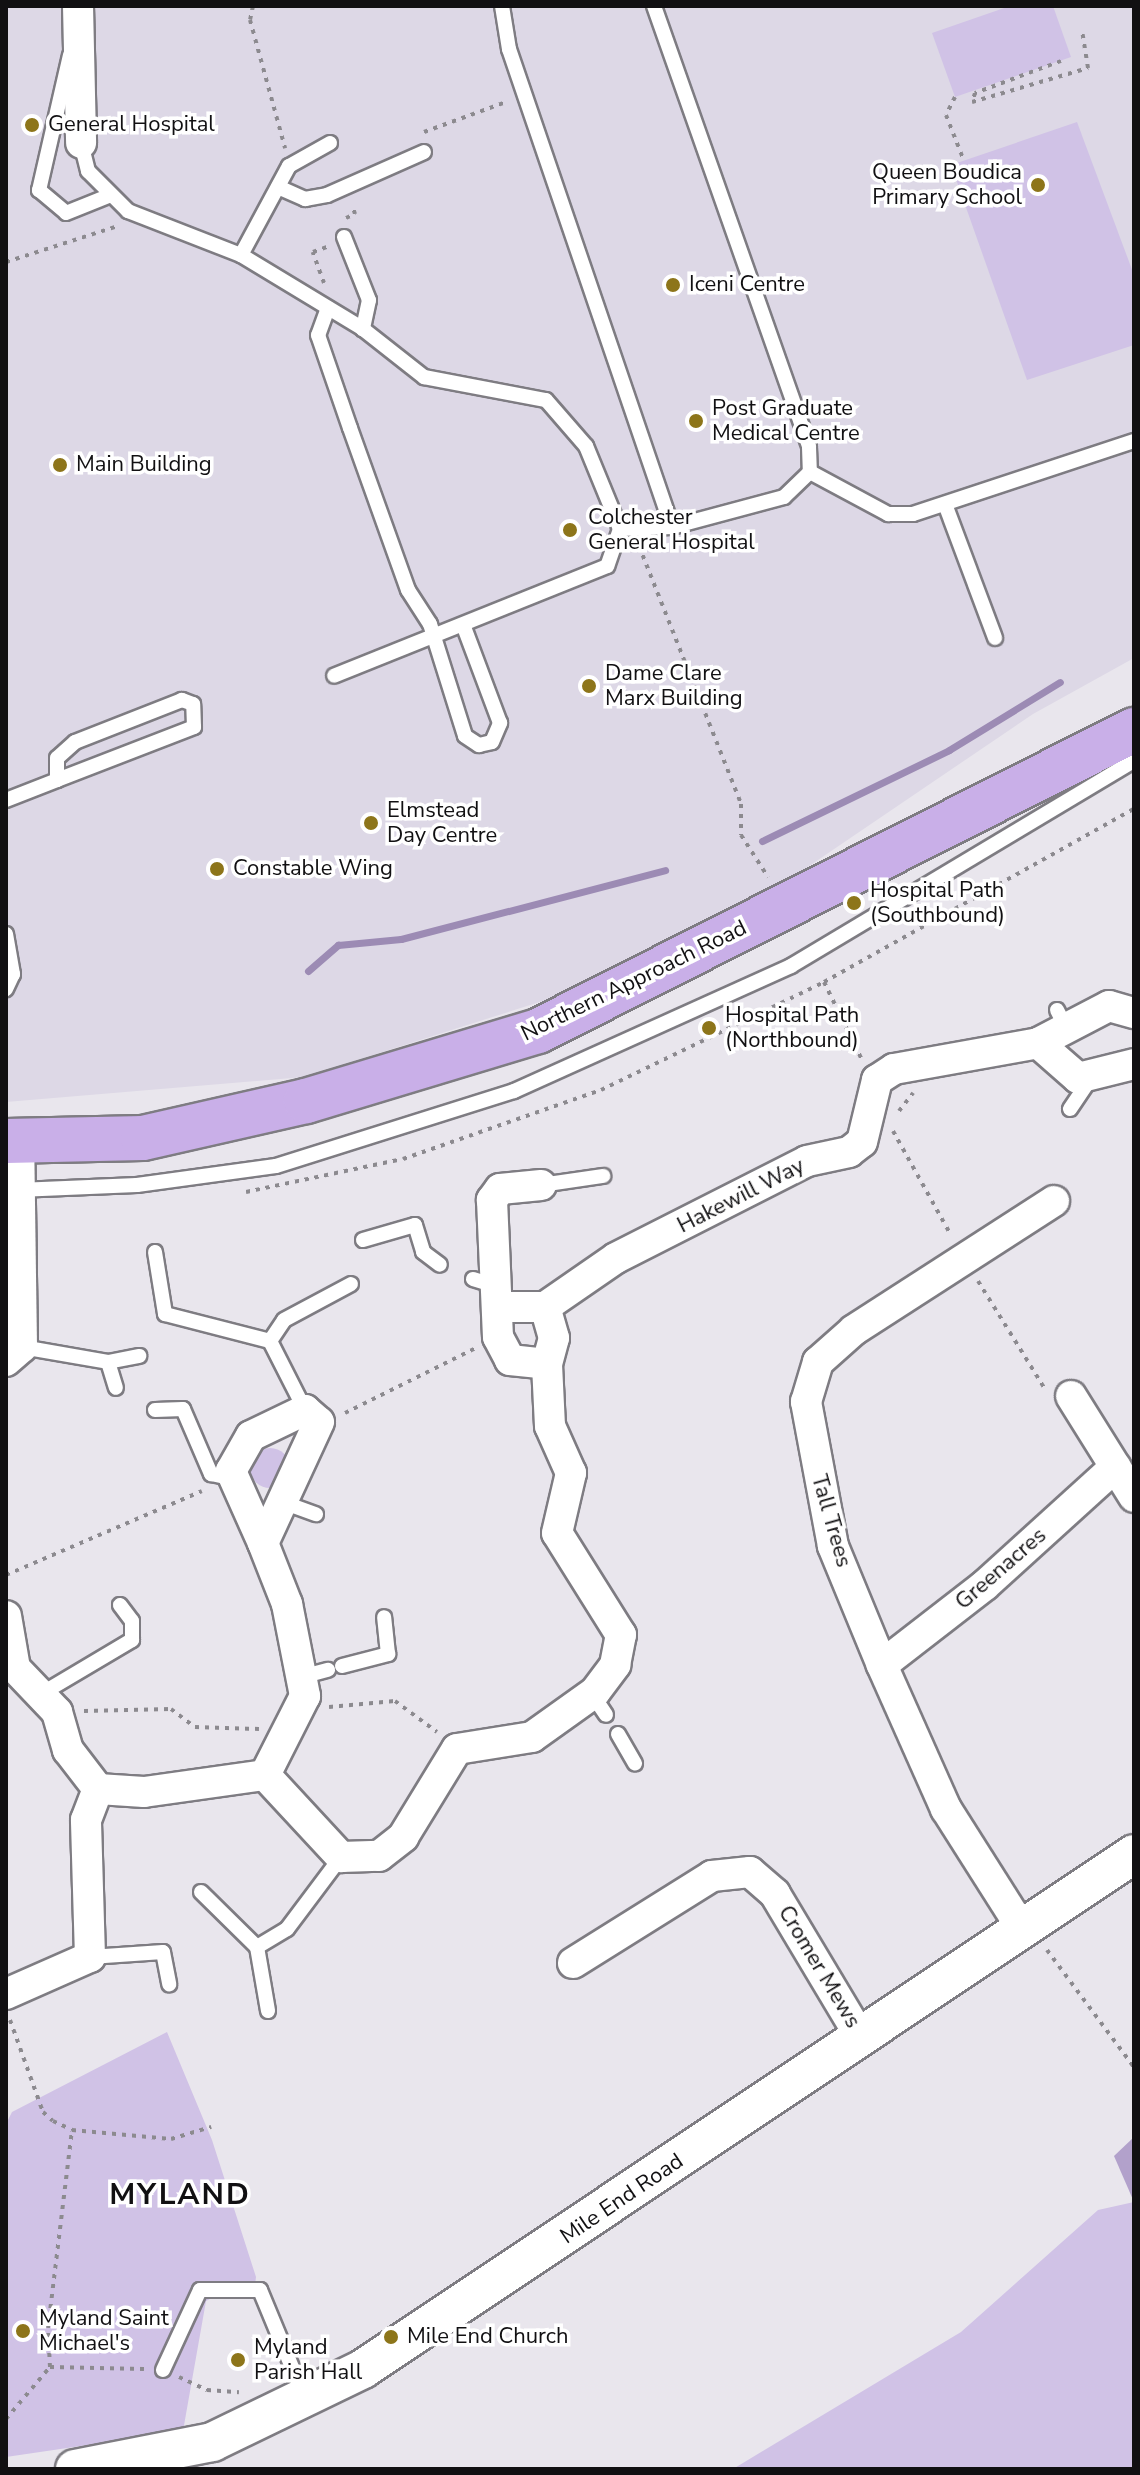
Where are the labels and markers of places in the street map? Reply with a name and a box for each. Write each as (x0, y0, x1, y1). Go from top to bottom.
place label: General Hospital (48, 112, 215, 138)
marker: General Hospital (23, 116, 41, 134)
place label: Queen Boudica Primary School (872, 159, 1022, 210)
marker: Queen Boudica Primary School (1029, 176, 1047, 194)
place label: Iceni Centre (689, 272, 805, 298)
marker: Iceni Centre (664, 276, 682, 294)
place label: Post Graduate Medical Centre (712, 395, 860, 446)
marker: Post Graduate Medical Centre (687, 412, 705, 430)
place label: Main Building (76, 452, 212, 478)
marker: Main Building (51, 456, 69, 474)
place label: Colchester General Hospital (588, 504, 755, 556)
marker: Colchester General Hospital (559, 519, 581, 541)
place label: Dame Clare Marx Building (605, 660, 743, 712)
marker: Dame Clare Marx Building (580, 677, 598, 695)
place label: Elmstead Day Centre (387, 797, 497, 848)
marker: Elmstead Day Centre (362, 814, 380, 832)
place label: Constable Wing (233, 856, 393, 882)
marker: Constable Wing (208, 860, 226, 878)
place label: Hospital Path (Southbound) (870, 877, 1005, 928)
marker: Hospital Path (Southbound) (845, 894, 863, 912)
place label: Hospital Path (Northbound) (725, 1002, 859, 1054)
marker: Hospital Path (Northbound) (700, 1019, 718, 1037)
place label: Myland Saint Michael's (39, 2305, 169, 2356)
marker: Myland Saint Michael's (14, 2322, 32, 2340)
place label: Mile End Church (407, 2324, 569, 2350)
marker: Mile End Church (382, 2328, 400, 2346)
place label: Myland Parish Hall (254, 2334, 362, 2386)
marker: Myland Parish Hall (229, 2351, 247, 2369)

